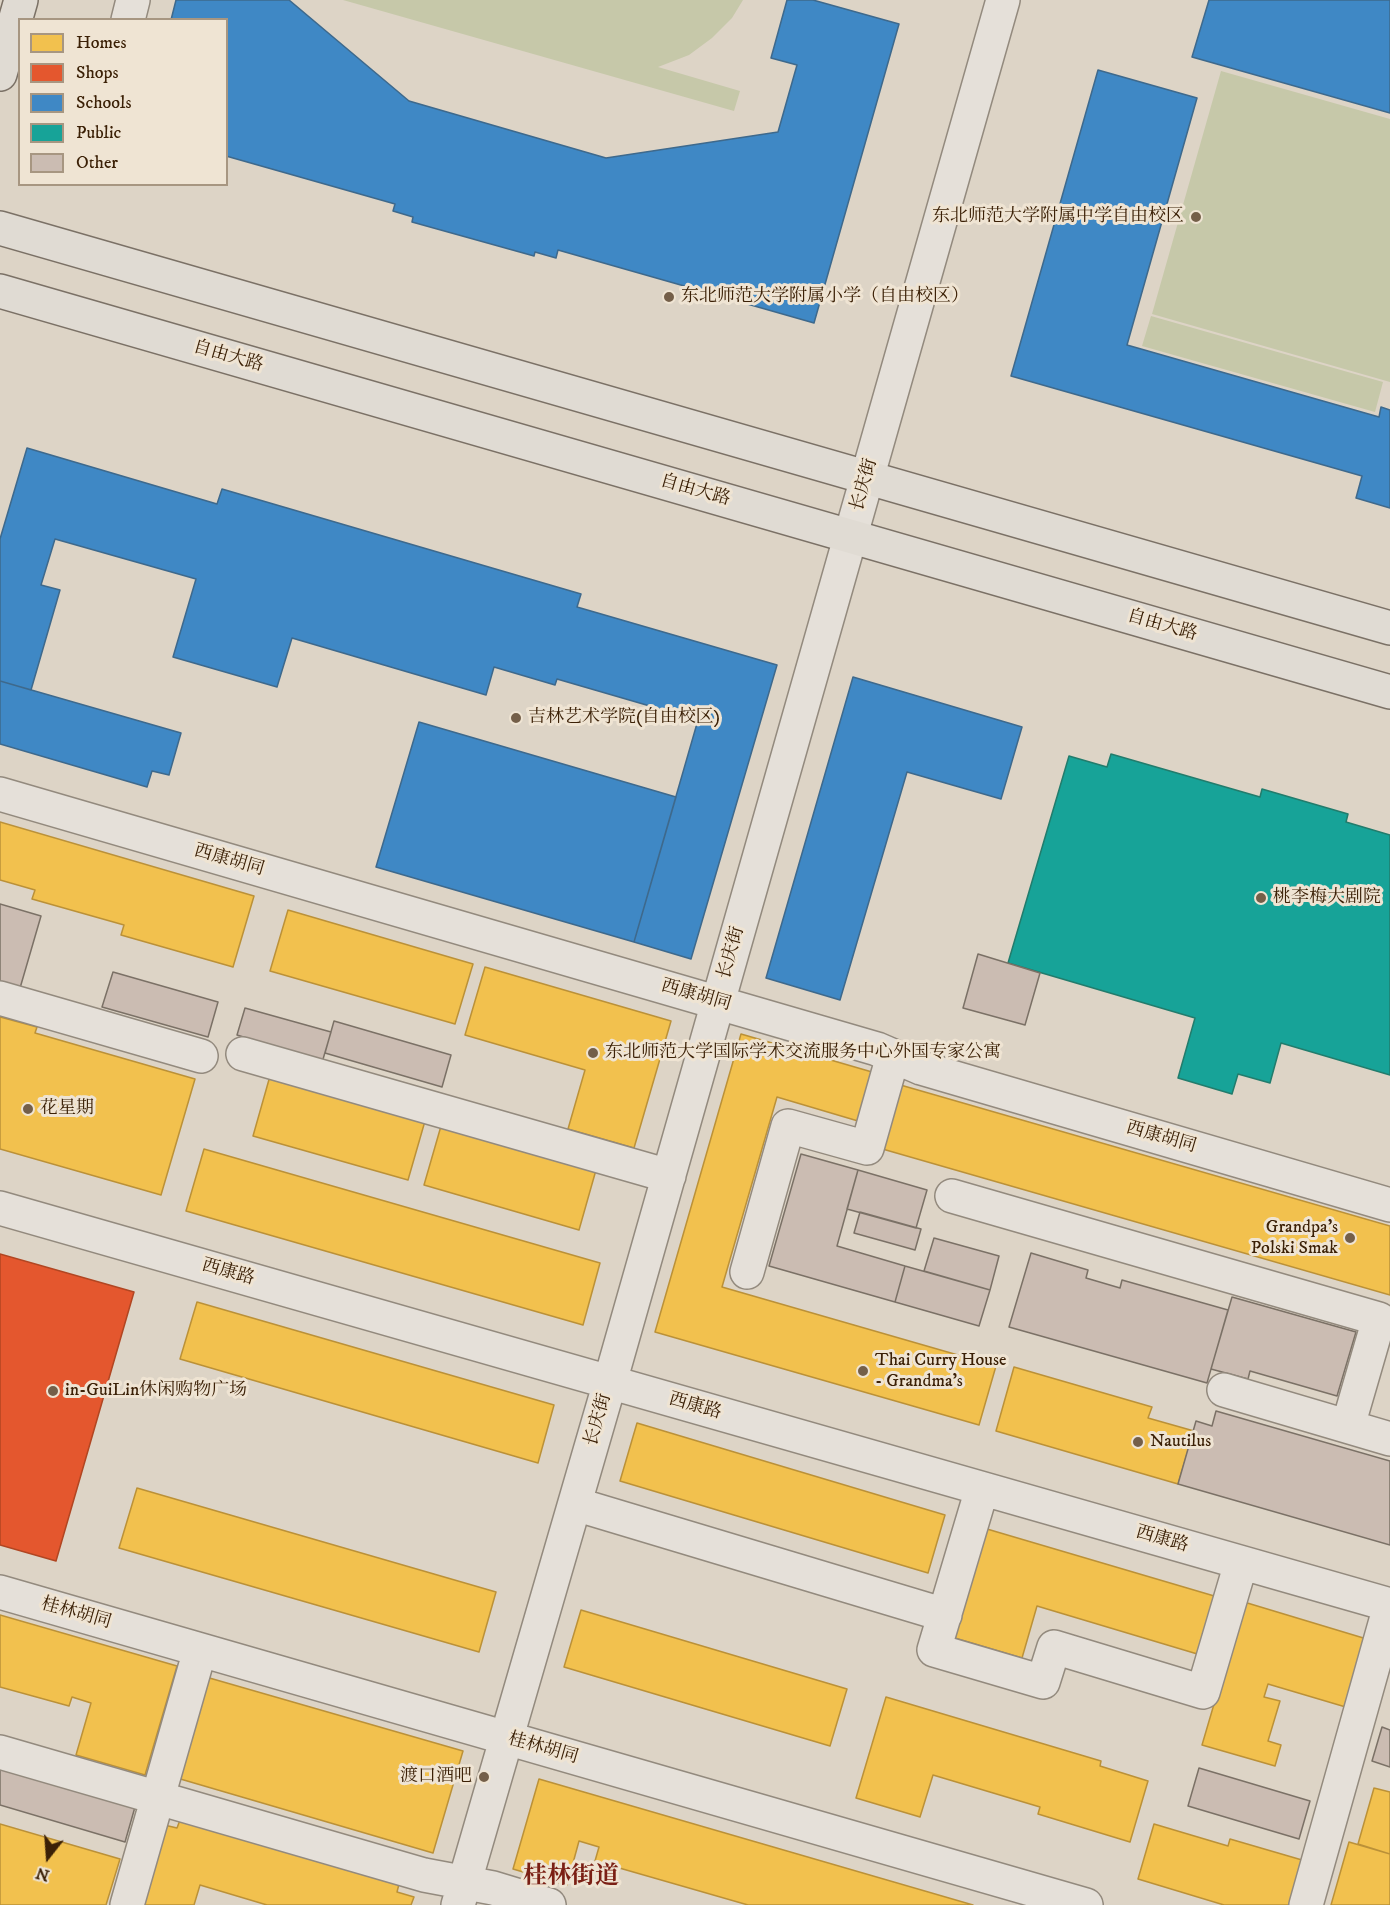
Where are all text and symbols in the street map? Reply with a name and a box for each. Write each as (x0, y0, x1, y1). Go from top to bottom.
legend (18, 18, 228, 186)
text: Homes (76, 32, 127, 54)
text: Shops (76, 62, 119, 84)
text: Schools (76, 92, 131, 114)
text: Public (76, 122, 121, 144)
text: Other (76, 152, 118, 174)
place label: 东北师范大学附属中学自由校区 (932, 206, 1184, 228)
marker: 东北师范大学附属中学自由校区 (1189, 210, 1203, 224)
place label: 东北师范大学附属小学（自由校区） (681, 286, 969, 308)
marker: 东北师范大学附属小学（自由校区） (662, 290, 676, 304)
street label: 自由大路 (190, 337, 266, 377)
street label: 长庆街 (847, 456, 883, 514)
street label: 自由大路 (657, 471, 733, 511)
street label: 自由大路 (1124, 606, 1200, 646)
place label: 吉林艺术学院(自由校区) (528, 707, 720, 729)
marker: 吉林艺术学院(自由校区) (509, 711, 523, 725)
street label: 西康胡同 (191, 841, 267, 881)
place label: 桃李梅大剧院 (1273, 887, 1381, 909)
marker: 桃李梅大剧院 (1254, 891, 1268, 905)
street label: 长庆街 (714, 924, 750, 982)
street label: 西康胡同 (658, 976, 734, 1016)
place label: 东北师范大学国际学术交流服务中心外国专家公寓 (605, 1042, 1001, 1064)
marker: 东北师范大学国际学术交流服务中心外国专家公寓 (586, 1046, 600, 1060)
place label: 花星期 (40, 1098, 94, 1120)
marker: 花星期 (21, 1102, 35, 1116)
street label: 西康胡同 (1123, 1118, 1199, 1158)
place label: Grandpa's Polski Smak (1251, 1217, 1338, 1260)
marker: Grandpa's Polski Smak (1343, 1231, 1357, 1245)
street label: 西康路 (199, 1255, 257, 1291)
place label: Thai Curry House - Grandma's (875, 1350, 1006, 1392)
marker: Thai Curry House - Grandma's (856, 1364, 870, 1378)
place label: in-GuiLin休闲购物广场 (65, 1380, 247, 1402)
marker: in-GuiLin休闲购物广场 (46, 1384, 60, 1398)
street label: 西康路 (666, 1389, 724, 1425)
street label: 长庆街 (581, 1391, 617, 1449)
place label: Nautilus (1150, 1431, 1211, 1453)
marker: Nautilus (1131, 1435, 1145, 1449)
street label: 西康路 (1133, 1522, 1191, 1558)
street label: 桂林胡同 (38, 1594, 114, 1634)
street label: 桂林胡同 (505, 1729, 581, 1769)
place label: 渡口酒吧 (400, 1766, 472, 1788)
marker: 渡口酒吧 (477, 1770, 491, 1784)
north arrow (18, 1827, 78, 1887)
text: N (34, 1863, 52, 1886)
district label: 桂林街道 (523, 1864, 619, 1892)

